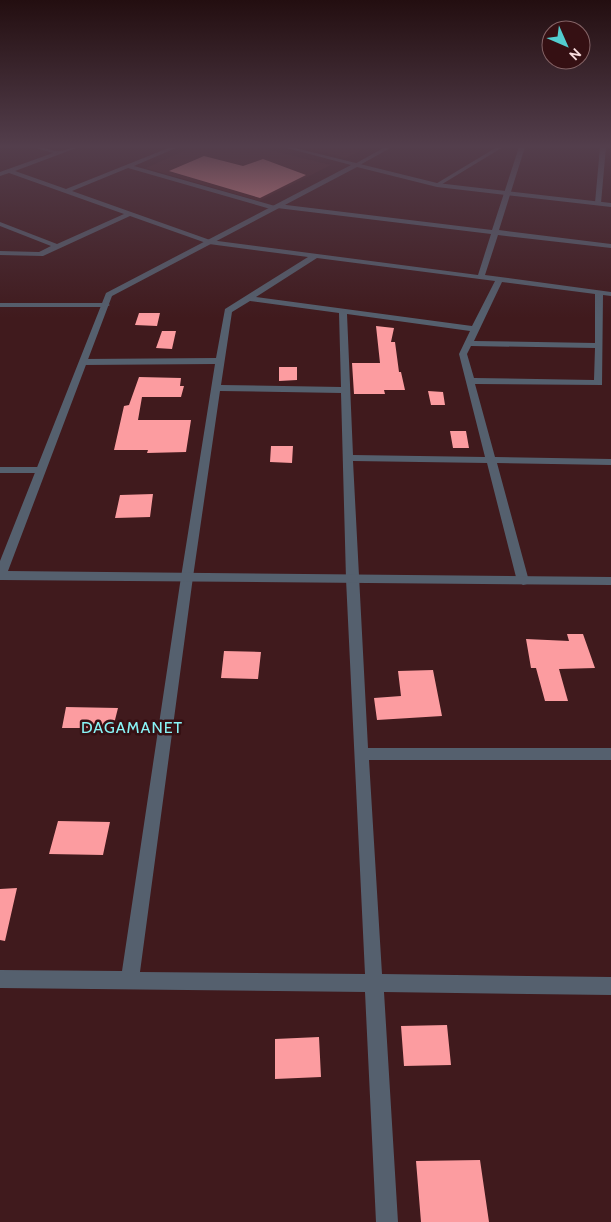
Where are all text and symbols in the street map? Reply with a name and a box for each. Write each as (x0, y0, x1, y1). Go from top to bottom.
north arrow (541, 20, 591, 70)
text: N (565, 44, 585, 64)
district label: DAGAMANET (81, 718, 183, 737)

